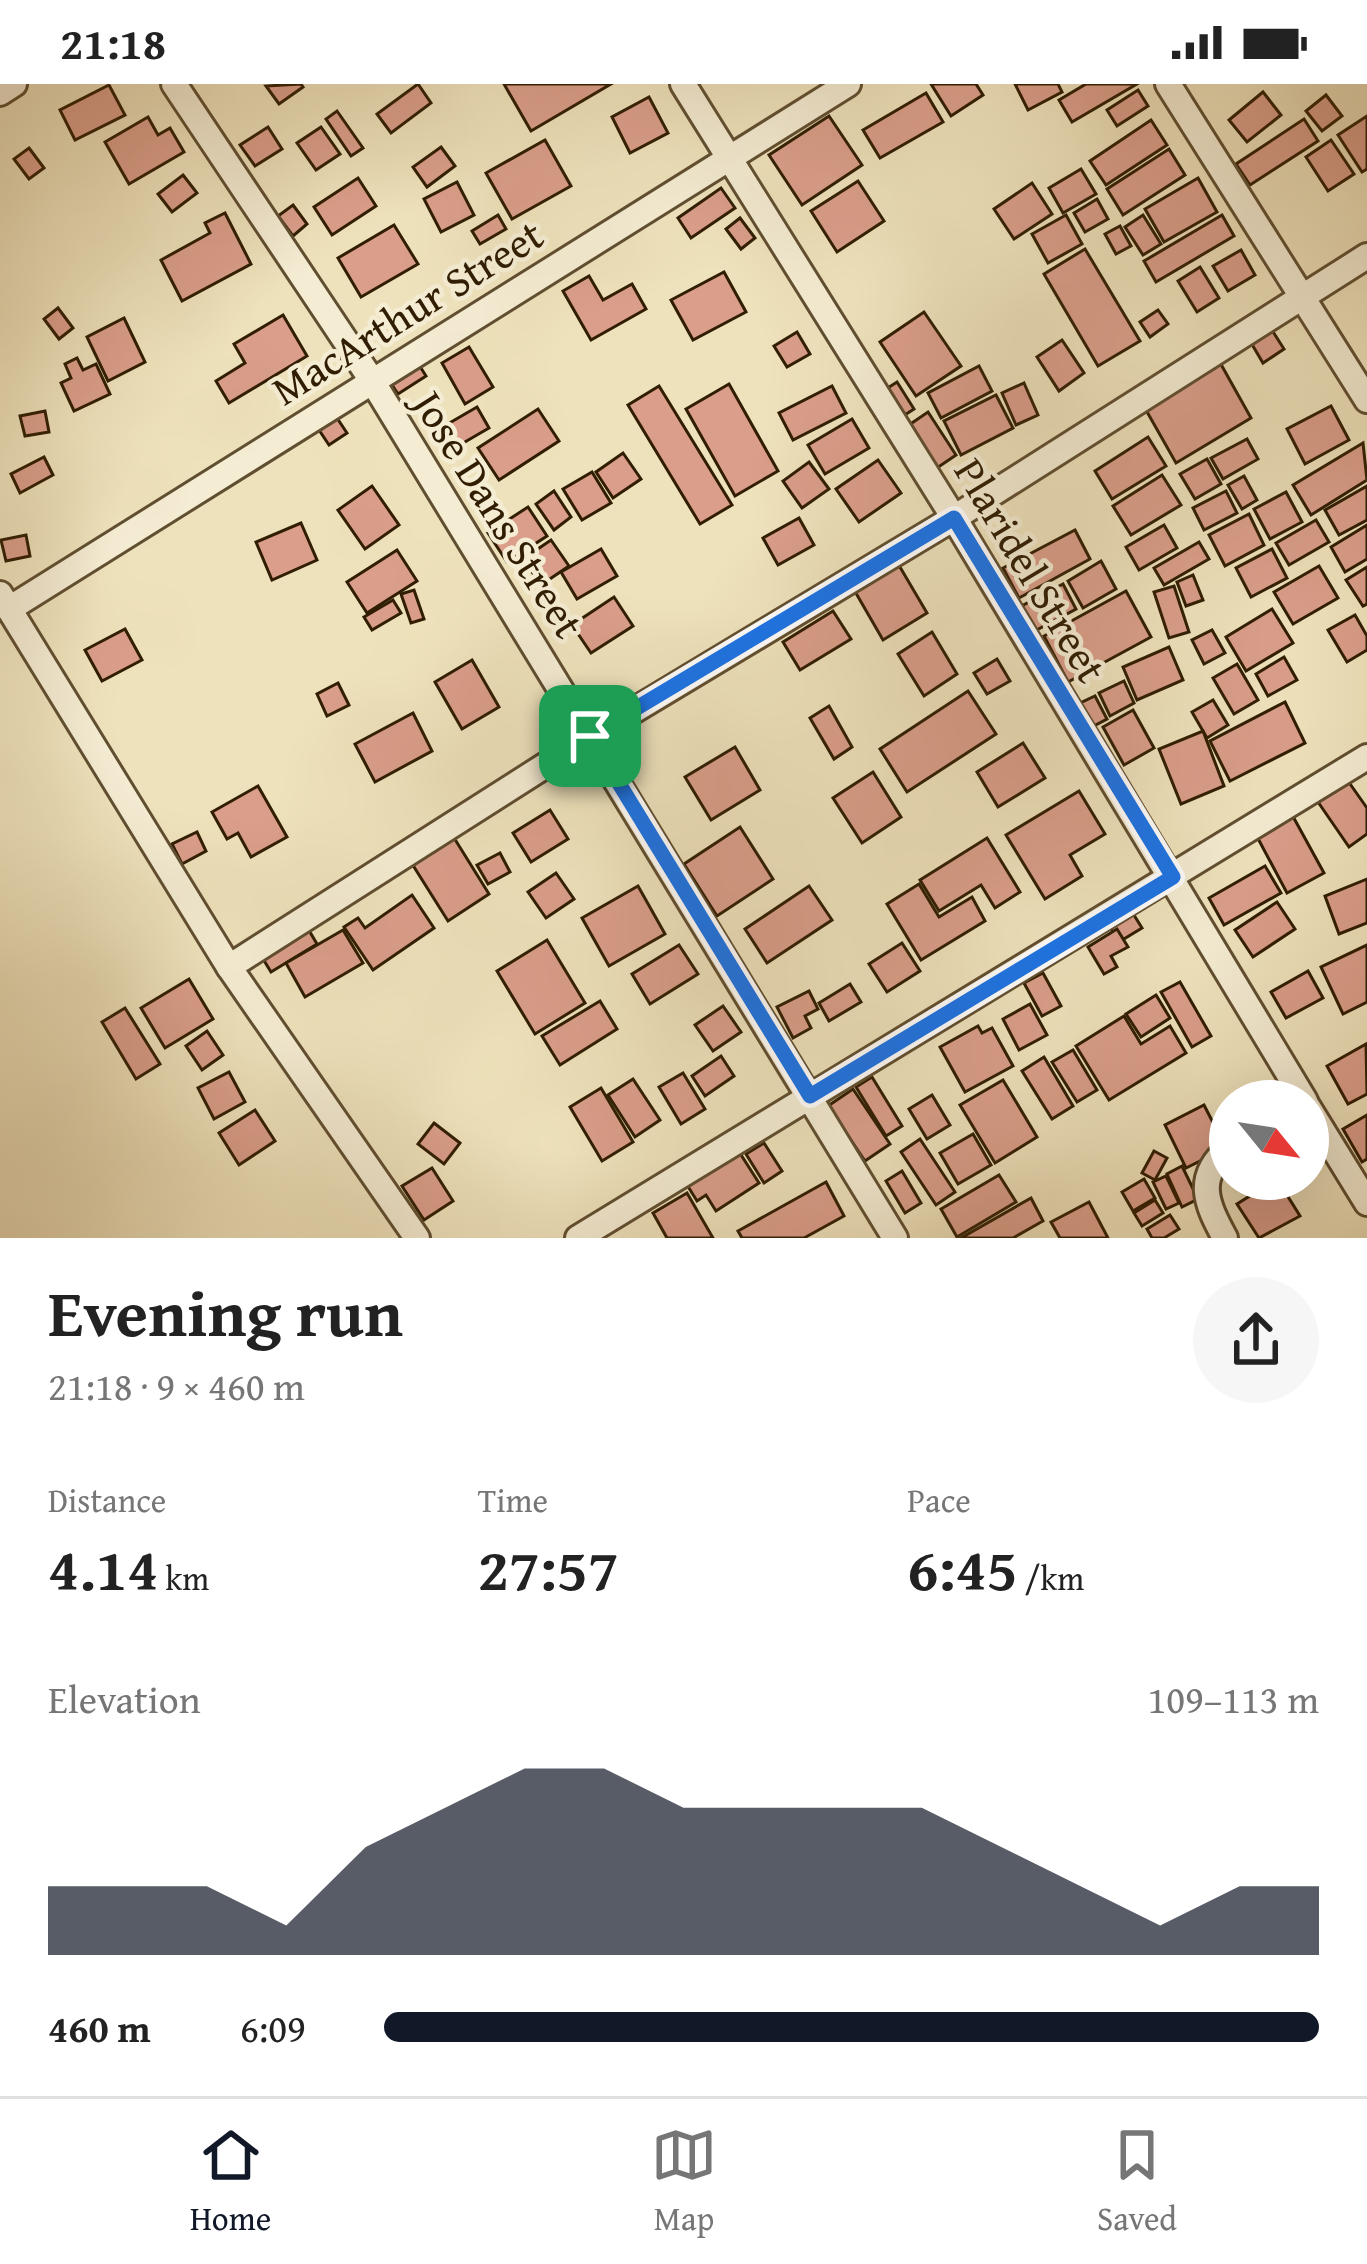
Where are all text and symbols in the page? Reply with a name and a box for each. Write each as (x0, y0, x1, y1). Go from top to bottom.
text: 21:18 (60, 10, 166, 75)
street label: MacArthur Street (259, 204, 554, 419)
street label: Jose Dans Street (396, 374, 600, 649)
street label: Plaridel Street (940, 446, 1123, 694)
pin (539, 685, 641, 787)
icon: arrive (557, 703, 623, 769)
north arrow (1209, 1080, 1329, 1200)
map controls (1209, 1080, 1329, 1200)
text: Evening run (48, 1263, 403, 1360)
button: share (1193, 1277, 1319, 1403)
text: 21:18 · 9 × 460 m (48, 1357, 305, 1414)
text: Distance (48, 1476, 166, 1524)
text: Time (478, 1476, 548, 1524)
text: Pace (907, 1476, 971, 1524)
text: 4.14 (48, 1524, 158, 1612)
text: 27:57 (478, 1524, 619, 1612)
text: 6:45 (907, 1524, 1018, 1612)
text: km (158, 1554, 209, 1602)
text: /km (1018, 1554, 1084, 1602)
text: Elevation (48, 1670, 201, 1727)
text: 109–113 m (1147, 1670, 1319, 1727)
text: 460 m (48, 1999, 151, 2056)
text: 6:09 (240, 1999, 306, 2056)
tab: Home (190, 2122, 271, 2242)
tab: Map (651, 2122, 717, 2242)
tab: Saved (1097, 2122, 1177, 2242)

